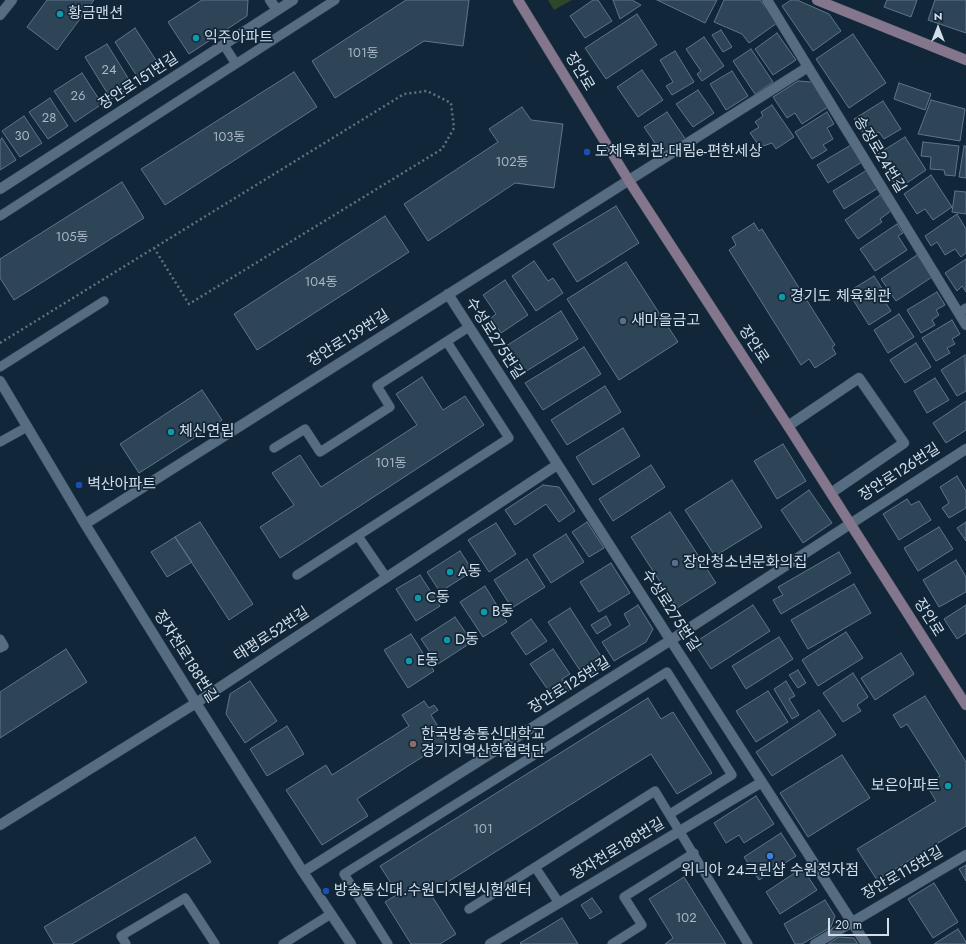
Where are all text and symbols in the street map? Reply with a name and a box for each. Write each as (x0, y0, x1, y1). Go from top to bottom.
place label: 황금맨션 (68, 5, 123, 23)
north arrow (918, 8, 958, 48)
text: N (934, 8, 942, 24)
marker: 황금맨션 (55, 9, 65, 19)
place label: 익주아파트 (204, 29, 273, 47)
marker: 익주아파트 (191, 33, 201, 43)
house number: 101동 (347, 46, 379, 62)
street label: 장안로151번길 (96, 50, 182, 114)
street label: 장안로 (561, 50, 597, 94)
house number: 24 (102, 63, 116, 79)
house number: 26 (71, 89, 85, 105)
house number: 28 (42, 111, 56, 127)
street label: 송정로24번길 (849, 113, 909, 197)
house number: 30 (15, 129, 29, 145)
house number: 103동 (213, 130, 245, 146)
place label: 도체육회관.대림e-편한세상 (595, 143, 762, 161)
marker: 도체육회관.대림e-편한세상 (582, 147, 592, 157)
house number: 102동 (495, 155, 529, 171)
house number: 105동 (56, 230, 88, 246)
house number: 104동 (304, 275, 338, 291)
place label: 경기도 체육회관 (790, 288, 891, 306)
marker: 경기도 체육회관 (777, 292, 787, 302)
street label: 수성로275번길 (461, 295, 527, 383)
street label: 장안로139번길 (305, 307, 393, 371)
place label: 새마을금고 (631, 312, 700, 330)
marker: 새마을금고 (618, 316, 628, 326)
street label: 장안로 (734, 323, 772, 367)
place label: 체신연립 (179, 423, 234, 441)
marker: 체신연립 (166, 427, 176, 437)
street label: 장안로126번길 (856, 440, 944, 506)
house number: 101동 (375, 456, 407, 472)
place label: 벽산아파트 (87, 476, 156, 494)
marker: 벽산아파트 (74, 480, 84, 490)
place label: 장안청소년문화의집 (683, 554, 807, 572)
marker: 장안청소년문화의집 (670, 558, 680, 568)
place label: A동 (458, 563, 482, 581)
marker: A동 (445, 567, 455, 577)
street label: 수성로275번길 (637, 567, 703, 655)
place label: C동 (426, 589, 450, 607)
marker: C동 (413, 593, 423, 603)
street label: 장안로 (909, 596, 947, 640)
place label: B동 (492, 603, 514, 621)
street label: 태평로52번길 (231, 604, 313, 666)
street label: 정자천로188번길 (149, 607, 221, 707)
marker: B동 (479, 607, 489, 617)
place label: D동 (455, 631, 479, 649)
marker: D동 (442, 635, 452, 645)
place label: E동 (417, 652, 439, 670)
street label: 장안로125번길 (526, 654, 614, 718)
marker: E동 (404, 656, 414, 666)
place label: 한국방송통신대학교 경기지역산학협력단 (421, 726, 545, 761)
marker: 한국방송통신대학교 경기지역산학협력단 (408, 739, 418, 749)
place label: 보은아파트 (871, 777, 940, 795)
marker: 보은아파트 (943, 781, 953, 791)
street label: 정자천로188번길 (568, 815, 668, 885)
house number: 101 (473, 822, 493, 838)
street label: 장안로115번길 (859, 843, 947, 905)
marker: 위니아 24크린샵 수원정자점 (765, 851, 775, 861)
place label: 위니아 24크린샵 수원정자점 (681, 862, 859, 880)
place label: 방송통신대.수원디지털시험센터 (334, 882, 532, 900)
marker: 방송통신대.수원디지털시험센터 (321, 886, 331, 896)
scale bar (830, 910, 891, 936)
house number: 102 (675, 911, 697, 927)
text: 20 m (835, 916, 862, 934)

